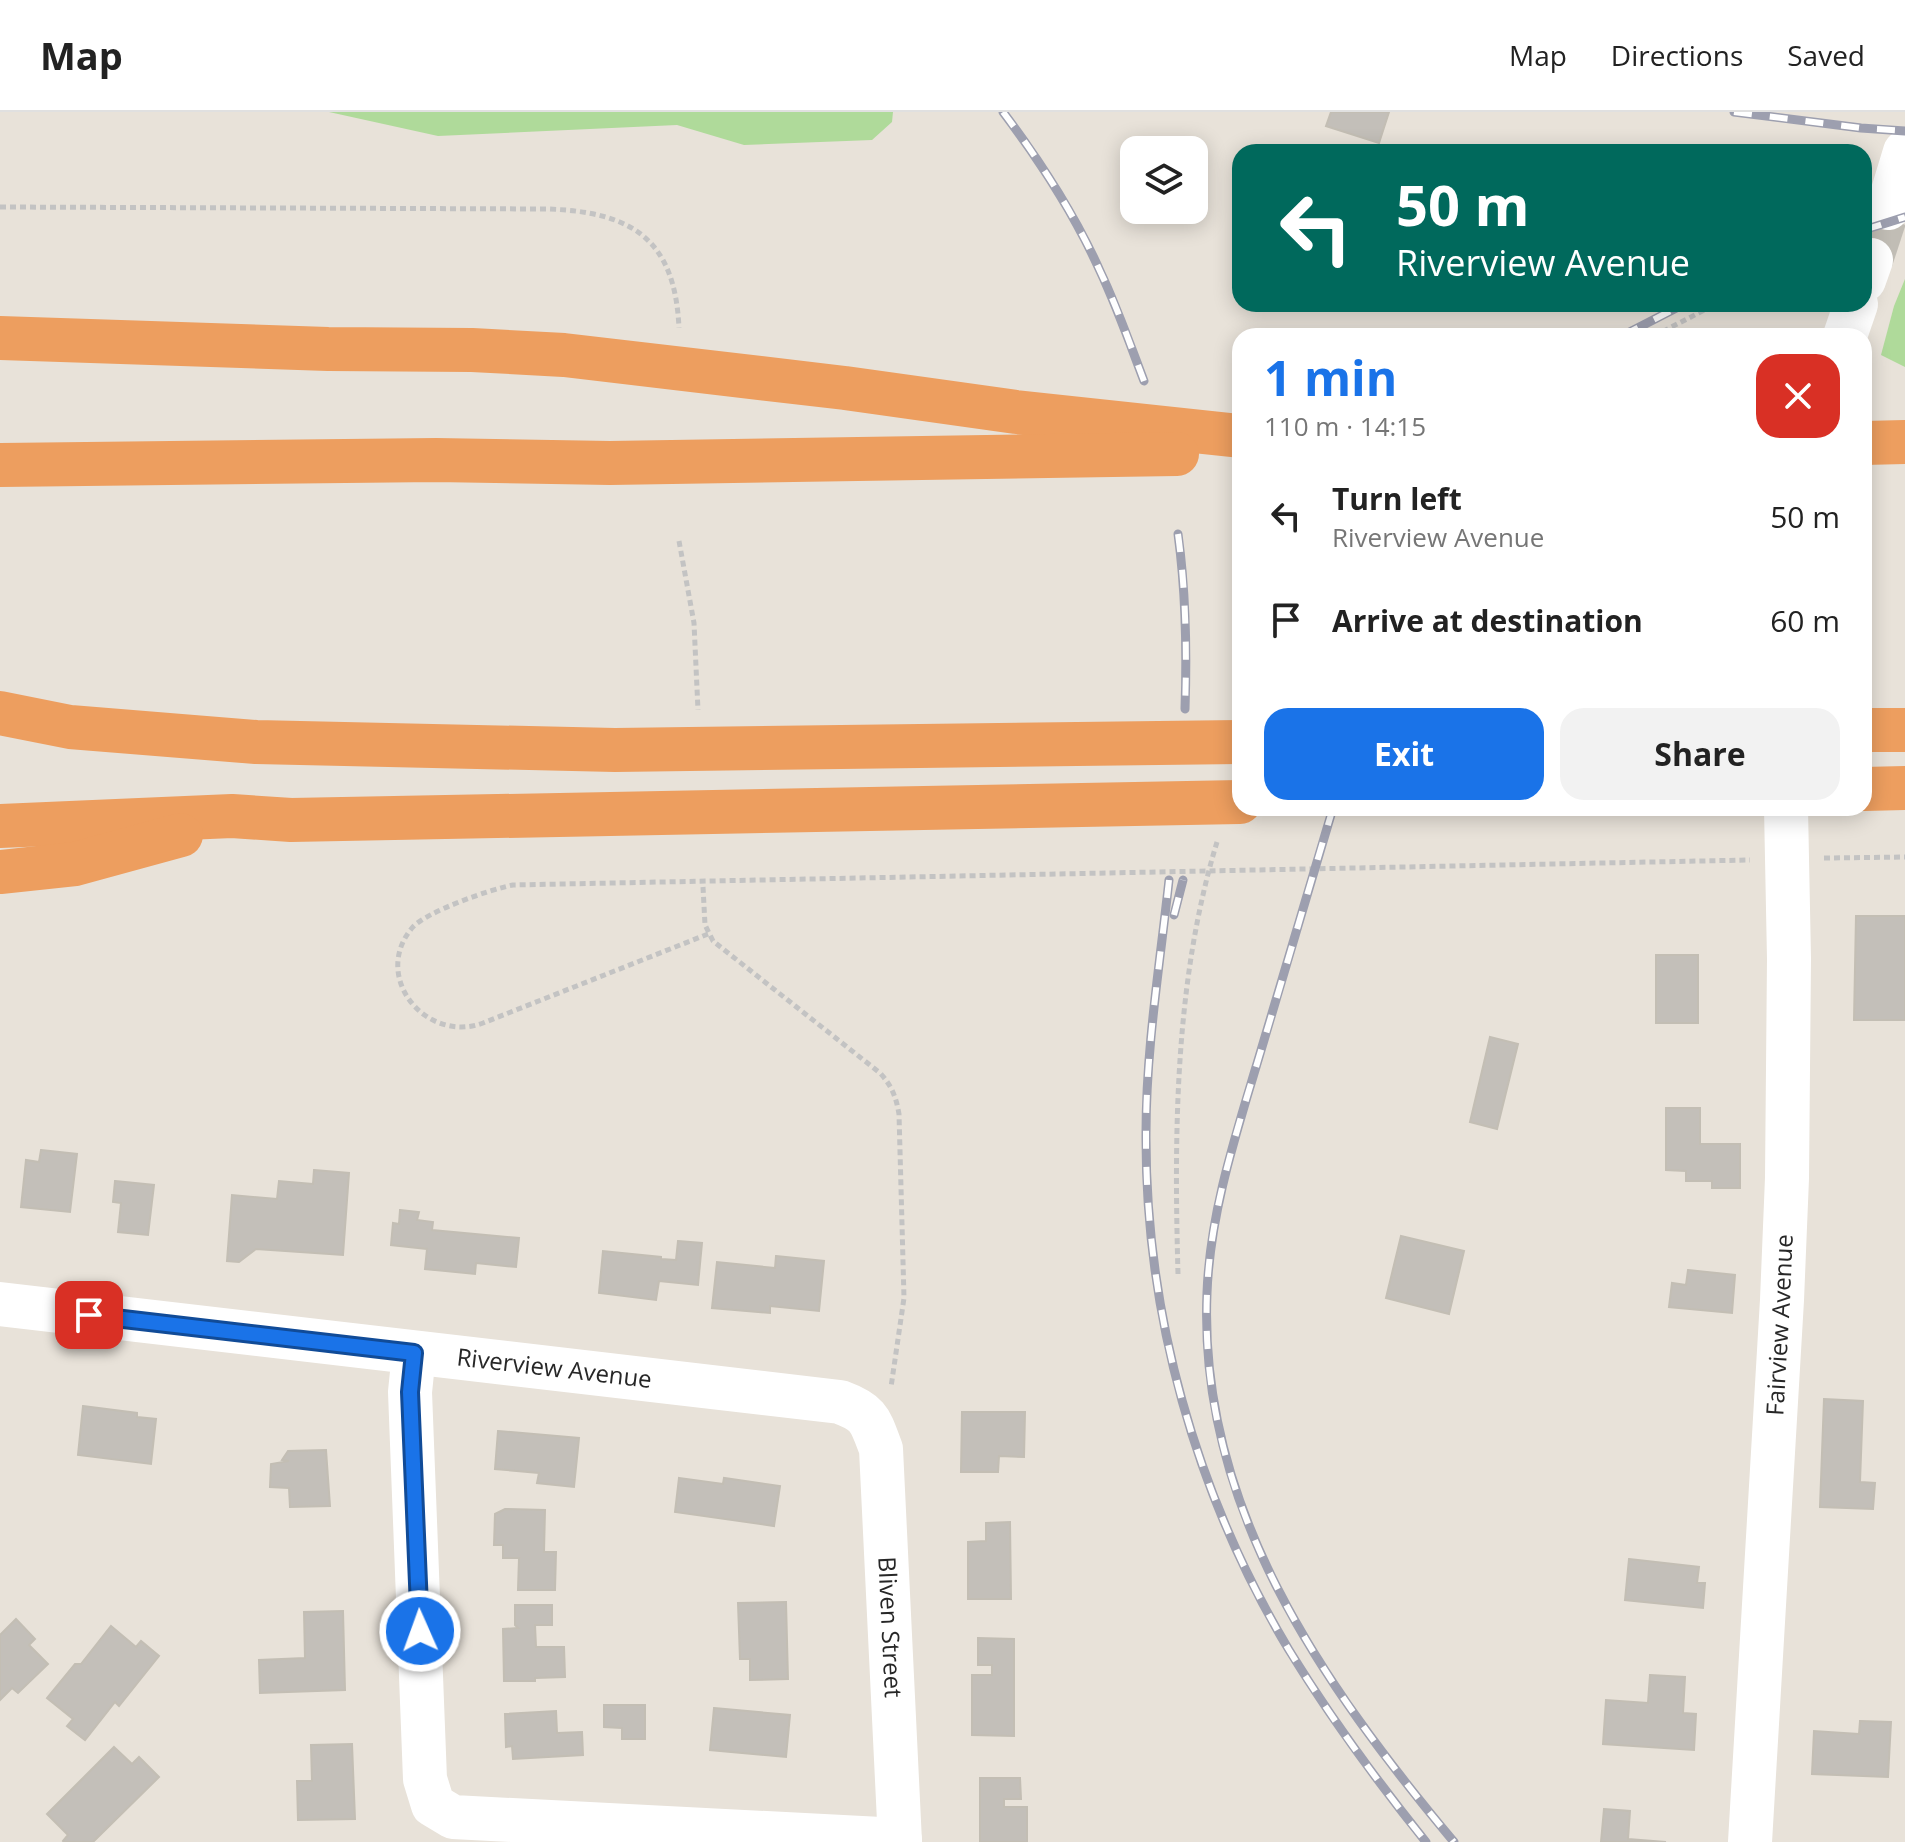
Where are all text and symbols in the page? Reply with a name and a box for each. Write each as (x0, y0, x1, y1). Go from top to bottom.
text: Map (40, 29, 123, 81)
text: Map (1509, 36, 1567, 74)
text: Directions (1611, 36, 1743, 74)
text: Saved (1787, 36, 1865, 74)
map controls (1120, 136, 1208, 224)
button: layers (1120, 136, 1208, 224)
text: 50 m (1396, 166, 1530, 242)
icon: left (1264, 176, 1368, 280)
text: Riverview Avenue (1396, 238, 1690, 287)
text: 1 min (1264, 345, 1397, 410)
button: close (1756, 354, 1840, 438)
text: 110 m · 14:15 (1264, 408, 1426, 444)
text: Turn left (1332, 478, 1462, 519)
icon: left (1264, 494, 1308, 538)
text: 50 m (1770, 496, 1840, 537)
text: Riverview Avenue (1332, 519, 1544, 555)
icon: arrive (1264, 598, 1308, 642)
text: Arrive at destination (1332, 600, 1643, 641)
text: 60 m (1770, 600, 1840, 641)
button: Exit (1264, 708, 1544, 800)
button: Share (1560, 708, 1840, 800)
street label: Fairview Avenue (1757, 1233, 1800, 1416)
pin (55, 1281, 123, 1349)
icon: arrive (67, 1293, 111, 1337)
street label: Riverview Avenue (455, 1339, 654, 1395)
street label: Bliven Street (871, 1556, 911, 1698)
position arrow (378, 1589, 462, 1673)

